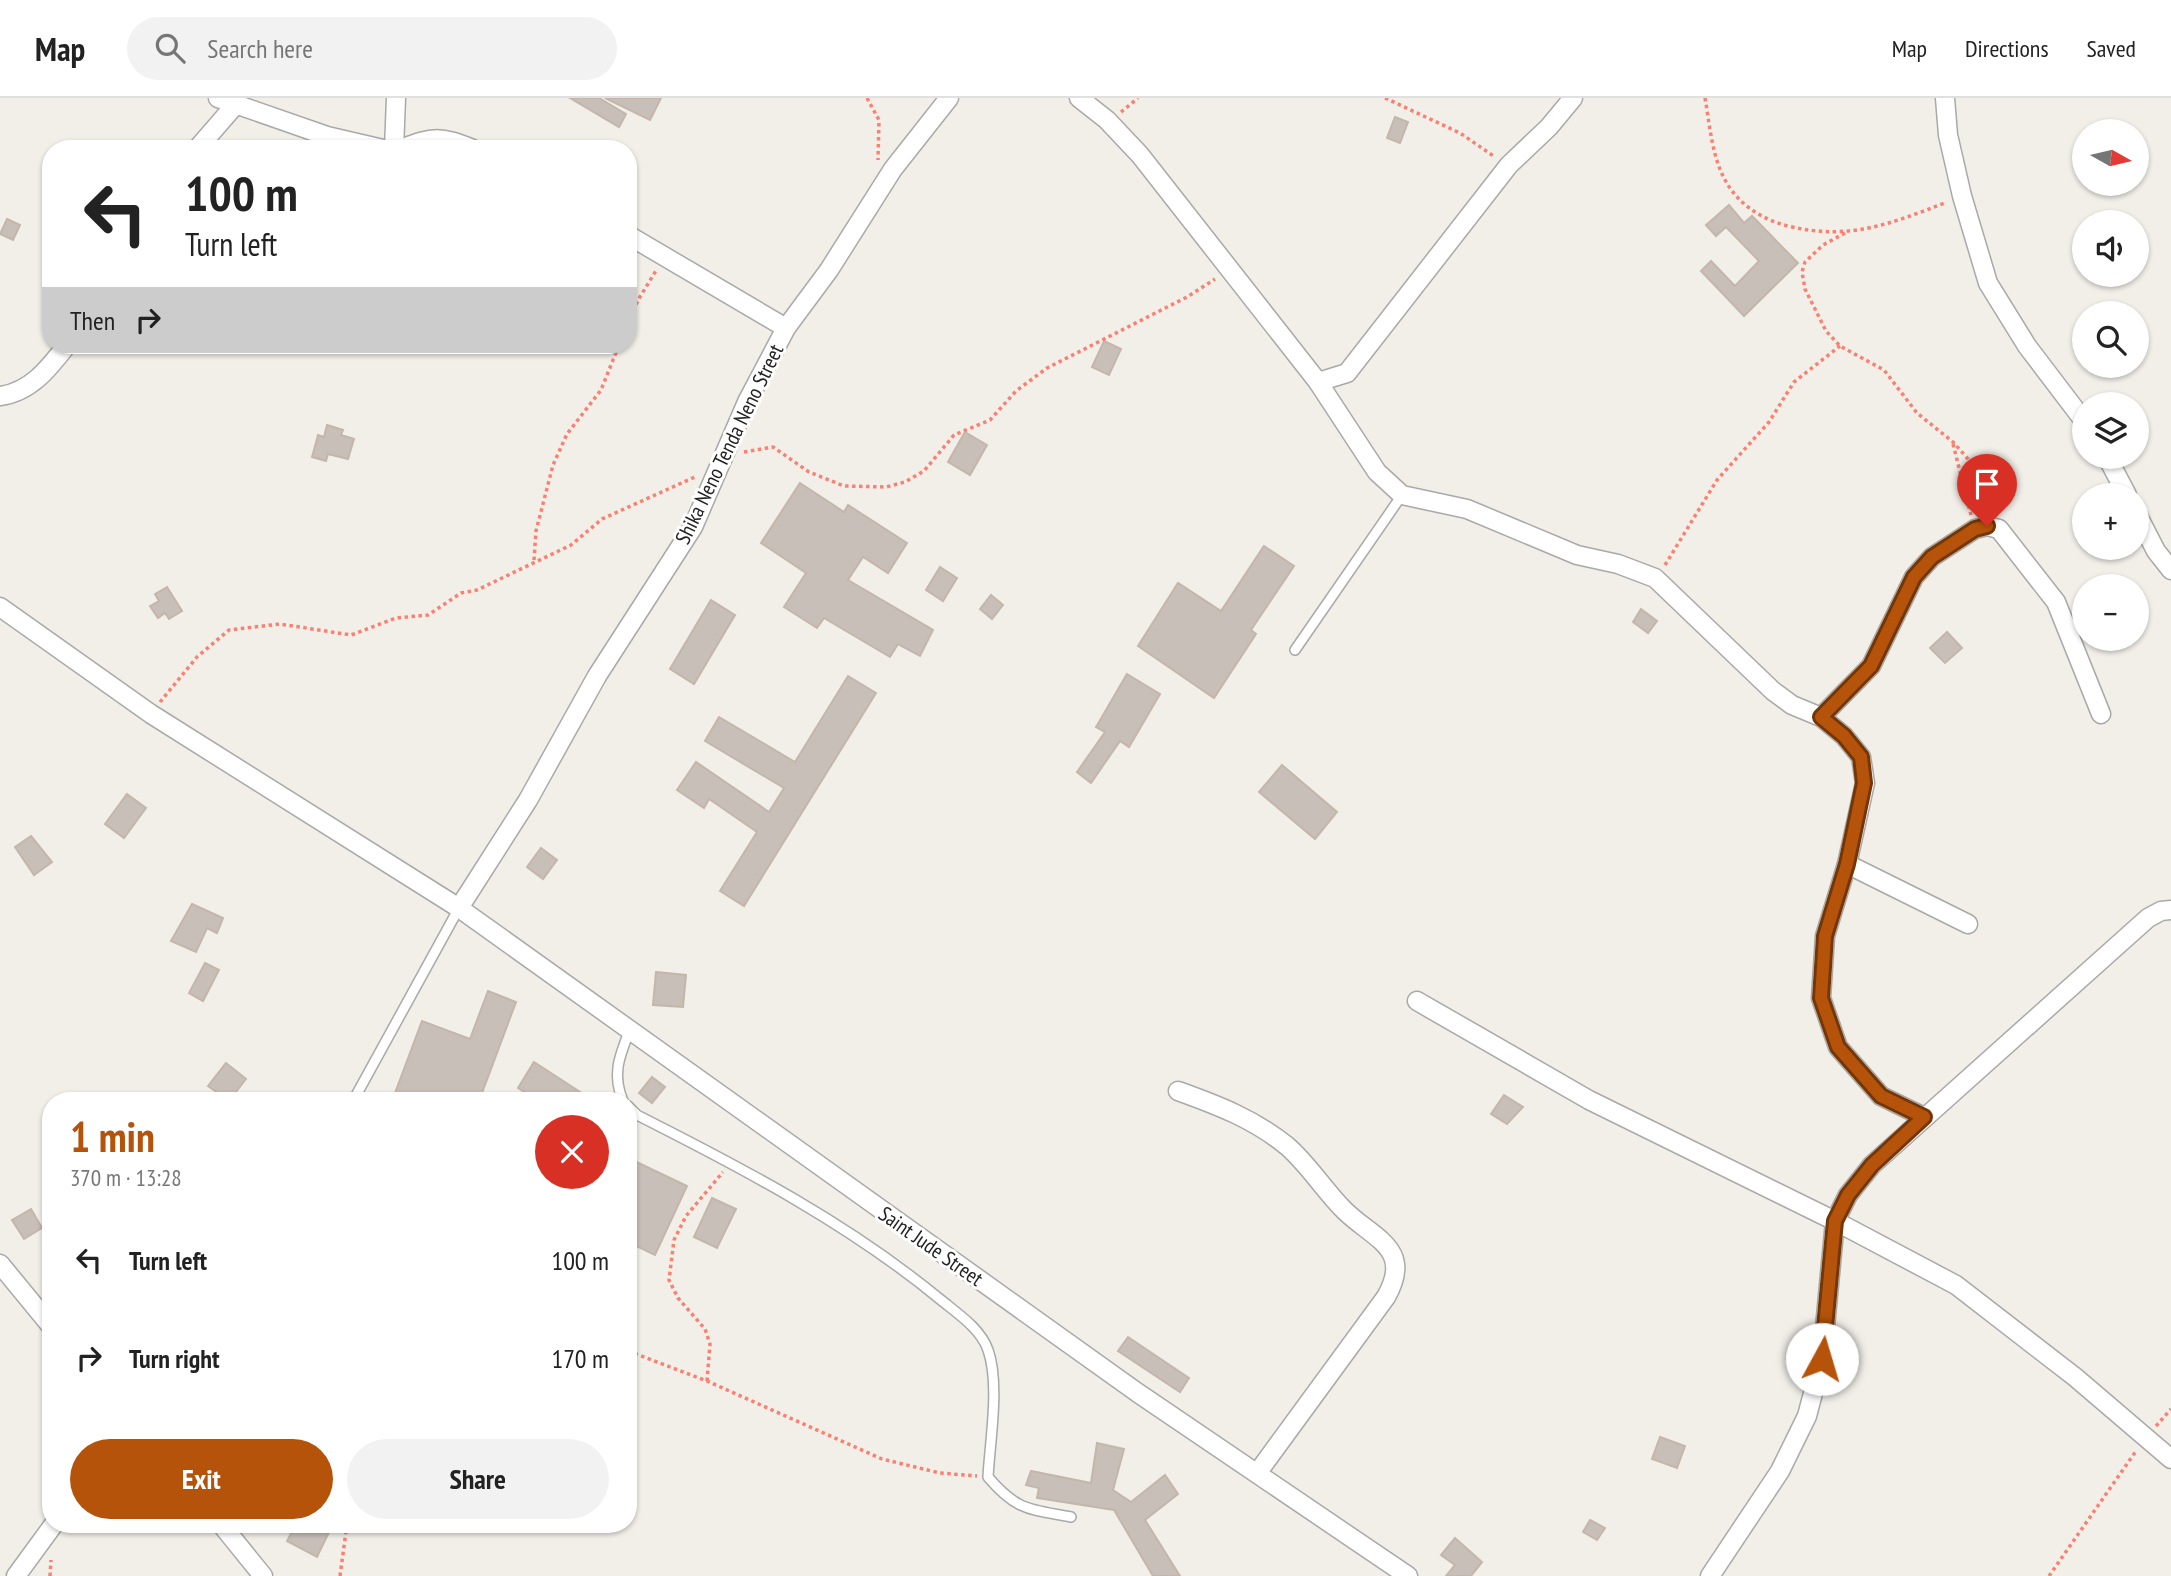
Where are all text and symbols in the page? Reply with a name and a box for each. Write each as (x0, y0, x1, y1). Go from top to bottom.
search box (127, 17, 617, 80)
text: Map (35, 27, 85, 70)
icon: search (151, 29, 189, 67)
text: Search here (207, 32, 313, 65)
text: Map (1892, 33, 1927, 64)
text: Directions (1965, 33, 2049, 64)
text: Saved (2087, 33, 2136, 64)
north arrow (2072, 119, 2149, 196)
map controls (2072, 119, 2149, 651)
text: 100 m (185, 161, 298, 225)
icon: left (70, 168, 161, 259)
button: sound (2072, 210, 2149, 287)
text: Turn left (185, 223, 277, 265)
icon: right (129, 301, 167, 339)
button: search (2072, 301, 2149, 378)
text: Then (70, 304, 115, 337)
street label: Shika Neno Tenda Neno Street (669, 339, 789, 548)
button: layers (2072, 392, 2149, 469)
pin (1957, 454, 2017, 526)
icon: arrive (1968, 465, 2006, 503)
button: + (2072, 483, 2149, 560)
button: − (2072, 574, 2149, 651)
text: 1 min (70, 1109, 155, 1164)
button: close (535, 1115, 609, 1189)
text: 370 m · 13:28 (70, 1163, 182, 1192)
street label: Saint Jude Street (874, 1200, 989, 1292)
icon: left (70, 1241, 108, 1279)
text: Turn left (129, 1244, 207, 1277)
text: 100 m (551, 1244, 609, 1277)
position arrow (1785, 1322, 1859, 1396)
icon: right (70, 1339, 108, 1377)
text: Turn right (129, 1342, 220, 1375)
text: 170 m (551, 1342, 609, 1375)
button: Exit (70, 1439, 333, 1519)
button: Share (347, 1439, 609, 1519)

